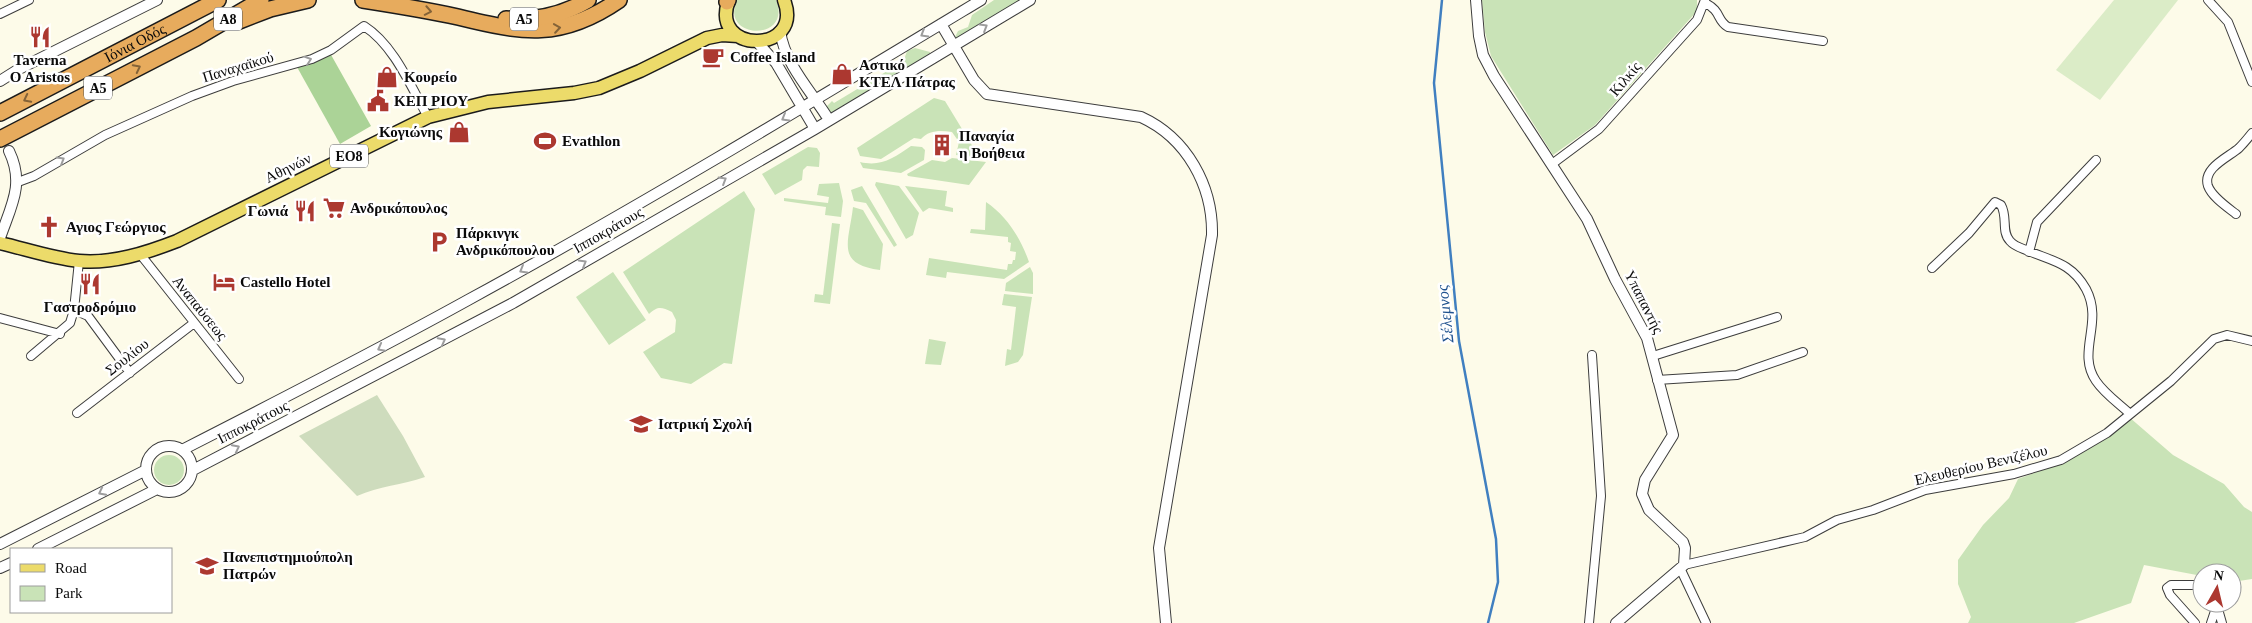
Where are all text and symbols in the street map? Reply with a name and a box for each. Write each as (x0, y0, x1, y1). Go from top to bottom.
one-way arrow (423, 6, 432, 16)
road number: Α8 (214, 8, 242, 30)
road number: Α5 (510, 8, 538, 30)
street label: Ιόνια Οδός (102, 21, 168, 65)
one-way arrow (553, 23, 561, 34)
restaurant icon: Taverna O Aristos (27, 24, 53, 50)
one-way arrow (979, 24, 988, 34)
one-way arrow (921, 28, 930, 38)
cafe icon: Coffee Island (700, 44, 726, 70)
street label: Παναχαϊκού (200, 49, 276, 85)
place label: Coffee Island (730, 49, 816, 65)
place label: Taverna O Aristos (10, 52, 70, 85)
one-way arrow (303, 56, 312, 66)
place label: Αστικό ΚΤΕΛ Πάτρας (859, 57, 956, 90)
street label: Κιλκίς (1606, 59, 1644, 99)
shop icon: Αστικό ΚΤΕΛ Πάτρας (829, 61, 855, 87)
one-way arrow (131, 64, 140, 74)
shop icon: Κουρείο (374, 64, 400, 90)
place label: Κουρείο (404, 69, 457, 85)
road number: Α5 (84, 76, 112, 100)
public building icon: ΚΕΠ ΡΙΟΥ (365, 88, 391, 114)
one-way arrow (23, 93, 32, 103)
place label: ΚΕΠ ΡΙΟΥ (394, 93, 468, 109)
one-way arrow (781, 111, 790, 121)
shop icon: Κογιώνης (446, 119, 472, 145)
place label: Κογιώνης (379, 124, 443, 140)
sports icon: Evathlon (532, 128, 558, 154)
place label: Παναγία η Βοήθεια (959, 128, 1025, 161)
building icon: Παναγία η Βοήθεια (929, 132, 955, 158)
place label: Evathlon (562, 133, 621, 149)
road number: ΕΟ8 (330, 144, 368, 168)
street label: Αθηνών (262, 150, 314, 186)
one-way arrow (56, 157, 65, 167)
one-way arrow (717, 177, 726, 187)
supermarket icon: Ανδρικόπουλος (321, 195, 347, 221)
restaurant icon: Γωνιά (292, 198, 318, 224)
place label: Ανδρικόπουλος (350, 200, 448, 216)
place label: Γωνιά (248, 203, 289, 219)
street label: Ιπποκράτους (570, 204, 646, 256)
church icon: Αγιος Γεώργιος (36, 214, 62, 240)
place label: Αγιος Γεώργιος (66, 219, 166, 235)
place label: Πάρκινγκ Ανδρικόπουλου (456, 225, 555, 258)
parking icon: Πάρκινγκ Ανδρικόπουλου (426, 229, 452, 255)
one-way arrow (578, 259, 587, 269)
one-way arrow (520, 263, 529, 273)
street label: Υπαπαντής (1621, 268, 1667, 336)
hotel icon: Castello Hotel (211, 269, 237, 295)
restaurant icon: Γαστροδρόμιο (77, 271, 103, 297)
street label: Αναπαύσεως (169, 273, 231, 343)
place label: Castello Hotel (240, 274, 330, 290)
water label: Σέλεμνος (1433, 283, 1458, 345)
place label: Γαστροδρόμιο (44, 299, 136, 315)
street label: Σουλίου (102, 335, 152, 379)
one-way arrow (437, 337, 446, 347)
one-way arrow (377, 341, 386, 351)
street label: Ιπποκράτους (215, 397, 291, 447)
school or university icon: Ιατρική Σχολή (628, 411, 654, 437)
place label: Ιατρική Σχολή (658, 416, 752, 432)
street label: Ελευθερίου Βενιζέλου (1913, 442, 2049, 488)
one-way arrow (230, 444, 239, 454)
one-way arrow (98, 486, 107, 496)
legend (10, 548, 172, 613)
place label: Πανεπιστημιούπολη Πατρών (223, 549, 353, 582)
school or university icon: Πανεπιστημιούπολη Πατρών (194, 553, 220, 579)
text: Road (55, 560, 87, 576)
north arrow (2192, 563, 2242, 613)
text: N (2213, 567, 2225, 584)
text: Park (55, 585, 83, 601)

